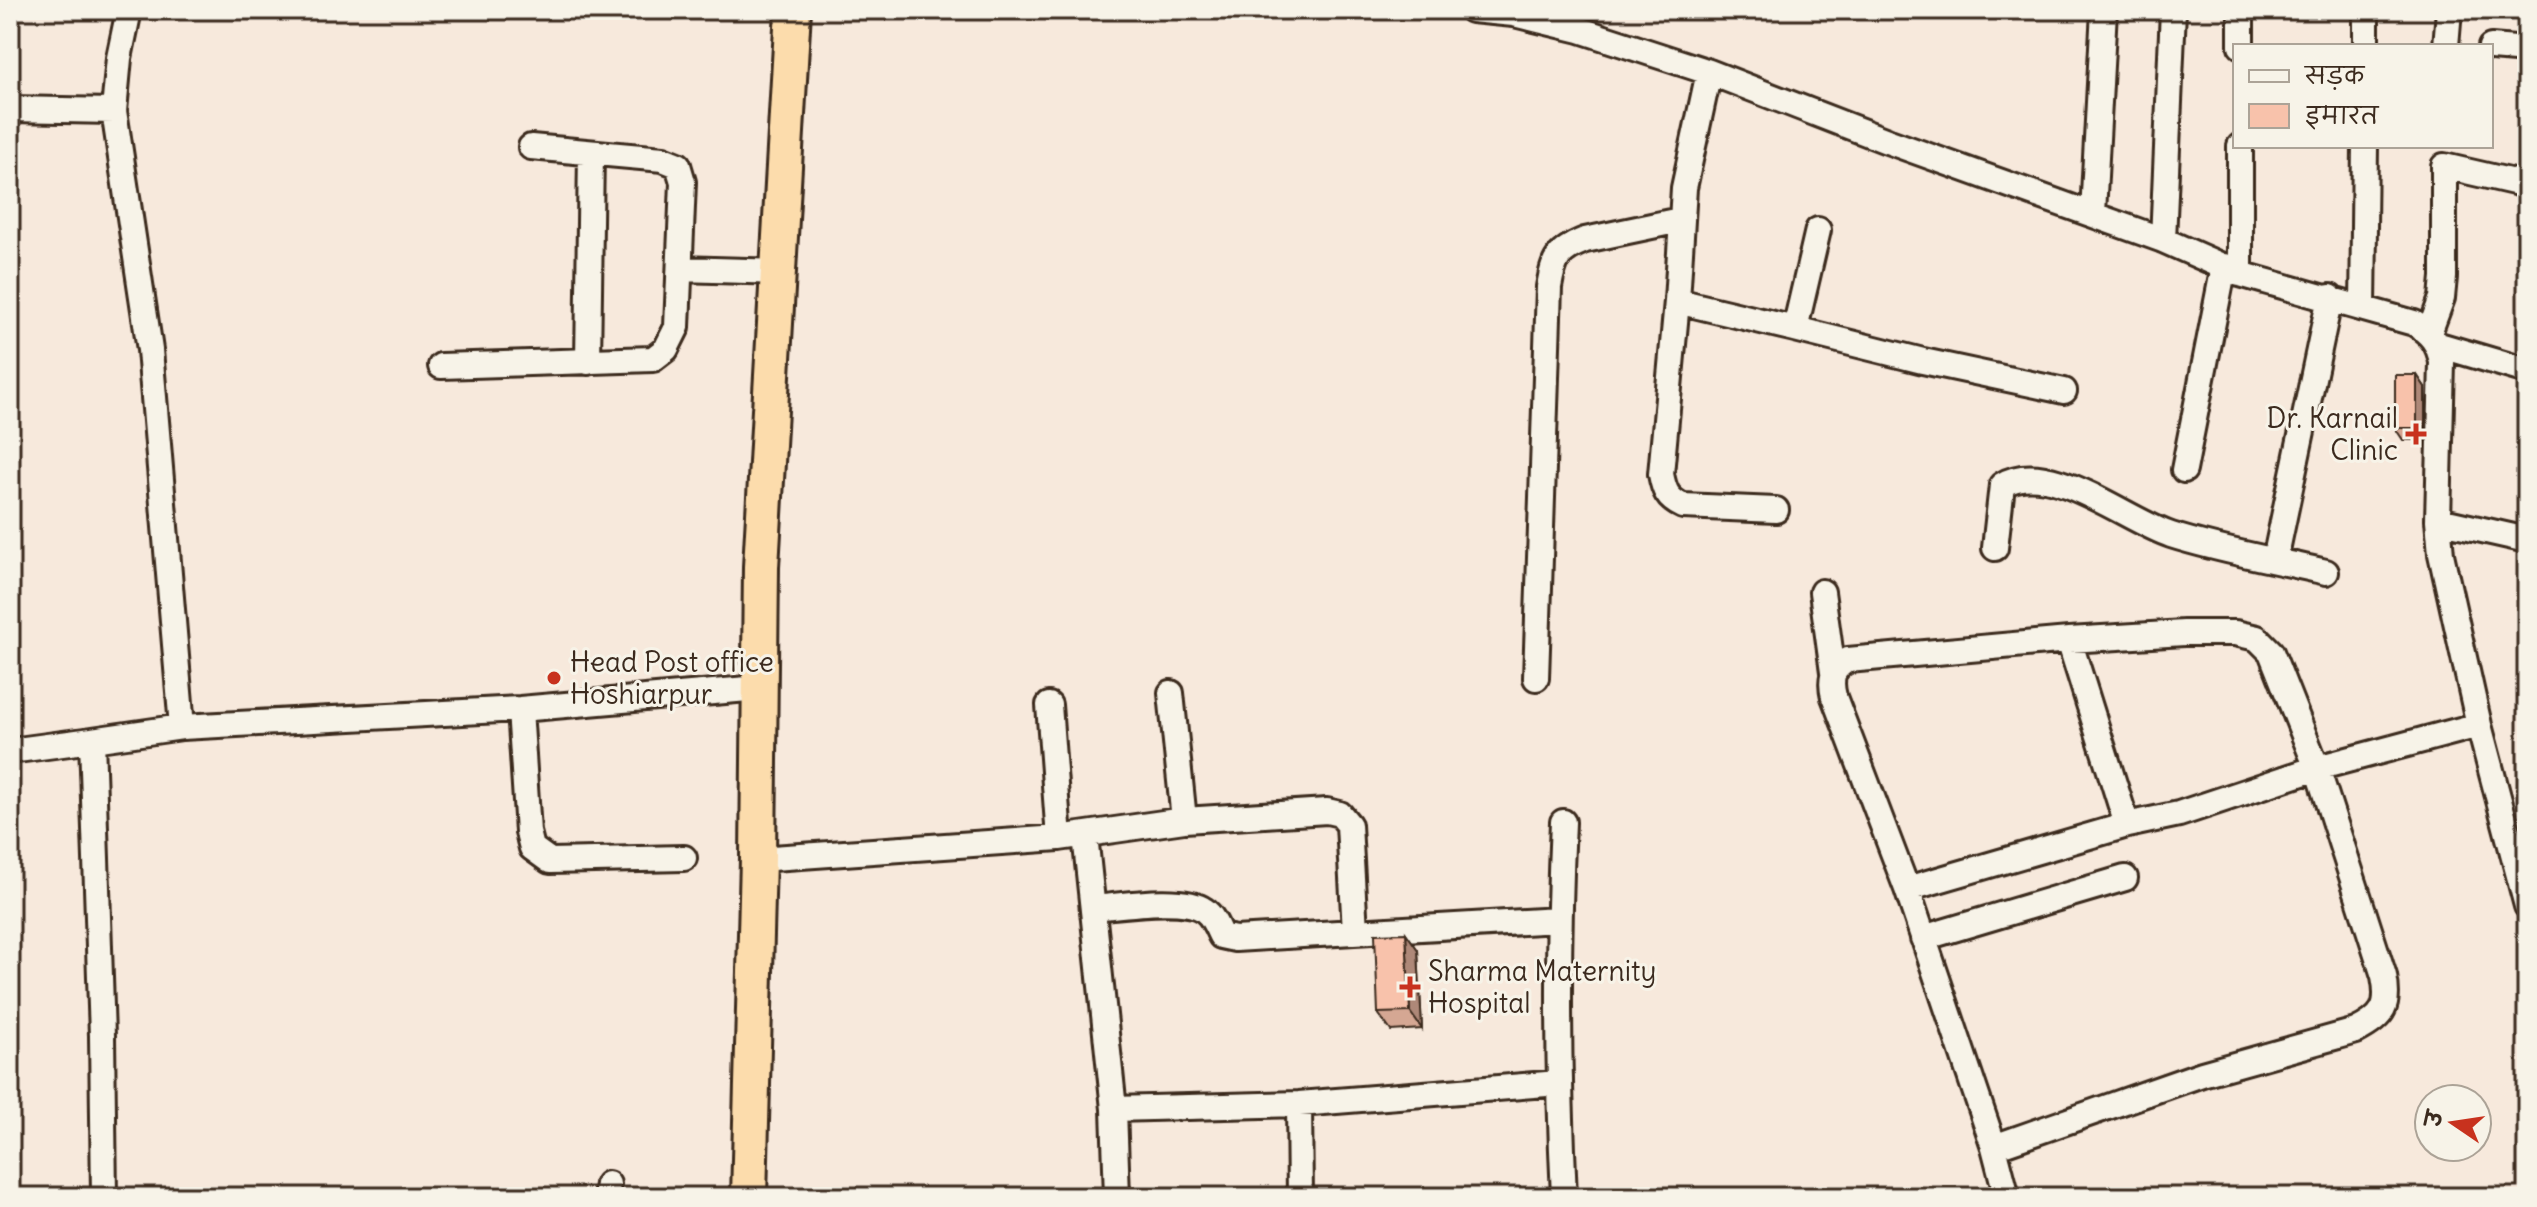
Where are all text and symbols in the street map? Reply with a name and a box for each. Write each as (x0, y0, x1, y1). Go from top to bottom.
legend (2233, 44, 2493, 148)
text: सड़क (2303, 60, 2366, 90)
text: इमारत (2305, 100, 2380, 130)
place label: Dr. Karnail Clinic (2267, 400, 2398, 468)
marker: Dr. Karnail Clinic (2405, 423, 2427, 445)
place label: Head Post office Hoshiarpur (570, 644, 774, 712)
marker: Head Post office Hoshiarpur (545, 669, 563, 687)
place label: Sharma Maternity Hospital (1428, 953, 1656, 1021)
marker: Sharma Maternity Hospital (1399, 976, 1421, 998)
north arrow (2413, 1083, 2493, 1163)
text: उ (2418, 1106, 2449, 1131)

